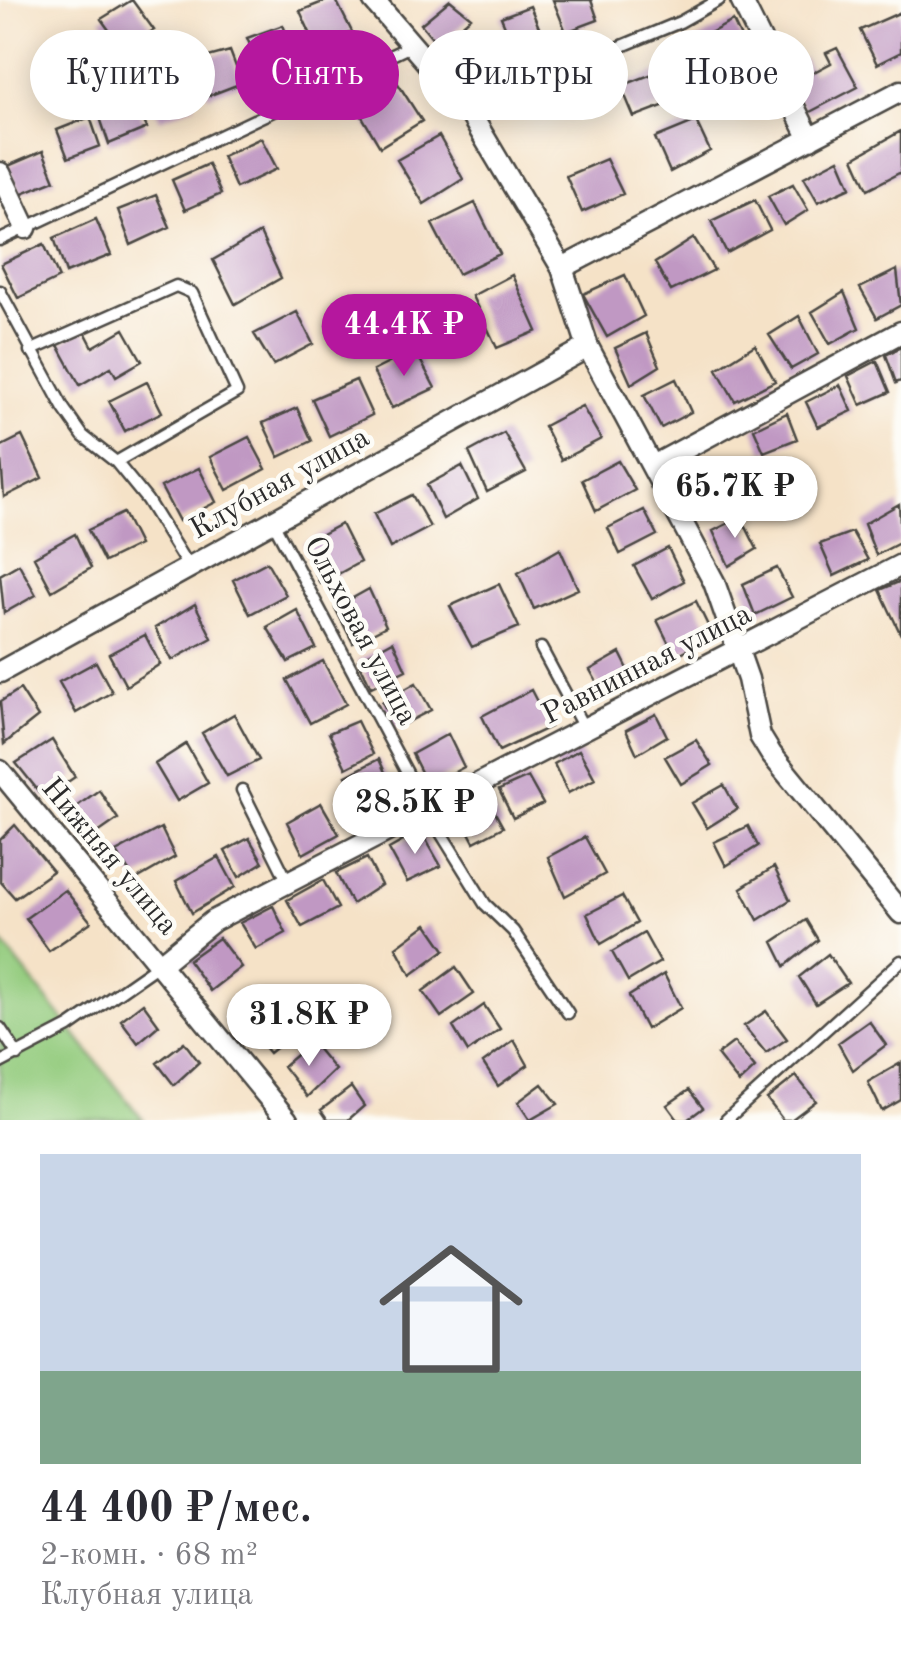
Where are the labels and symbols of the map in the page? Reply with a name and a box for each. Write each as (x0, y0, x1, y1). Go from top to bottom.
pin: 44.4K ₽ (312, 294, 496, 379)
street label: Клубная улица (185, 422, 375, 546)
pin: 65.7K ₽ (643, 456, 827, 541)
street label: Ольховая улица (298, 532, 422, 730)
street label: Равнинная улица (537, 599, 757, 731)
pin: 28.5K ₽ (323, 772, 507, 857)
street label: Нижняя улица (35, 773, 183, 941)
pin: 31.8K ₽ (217, 984, 401, 1069)

